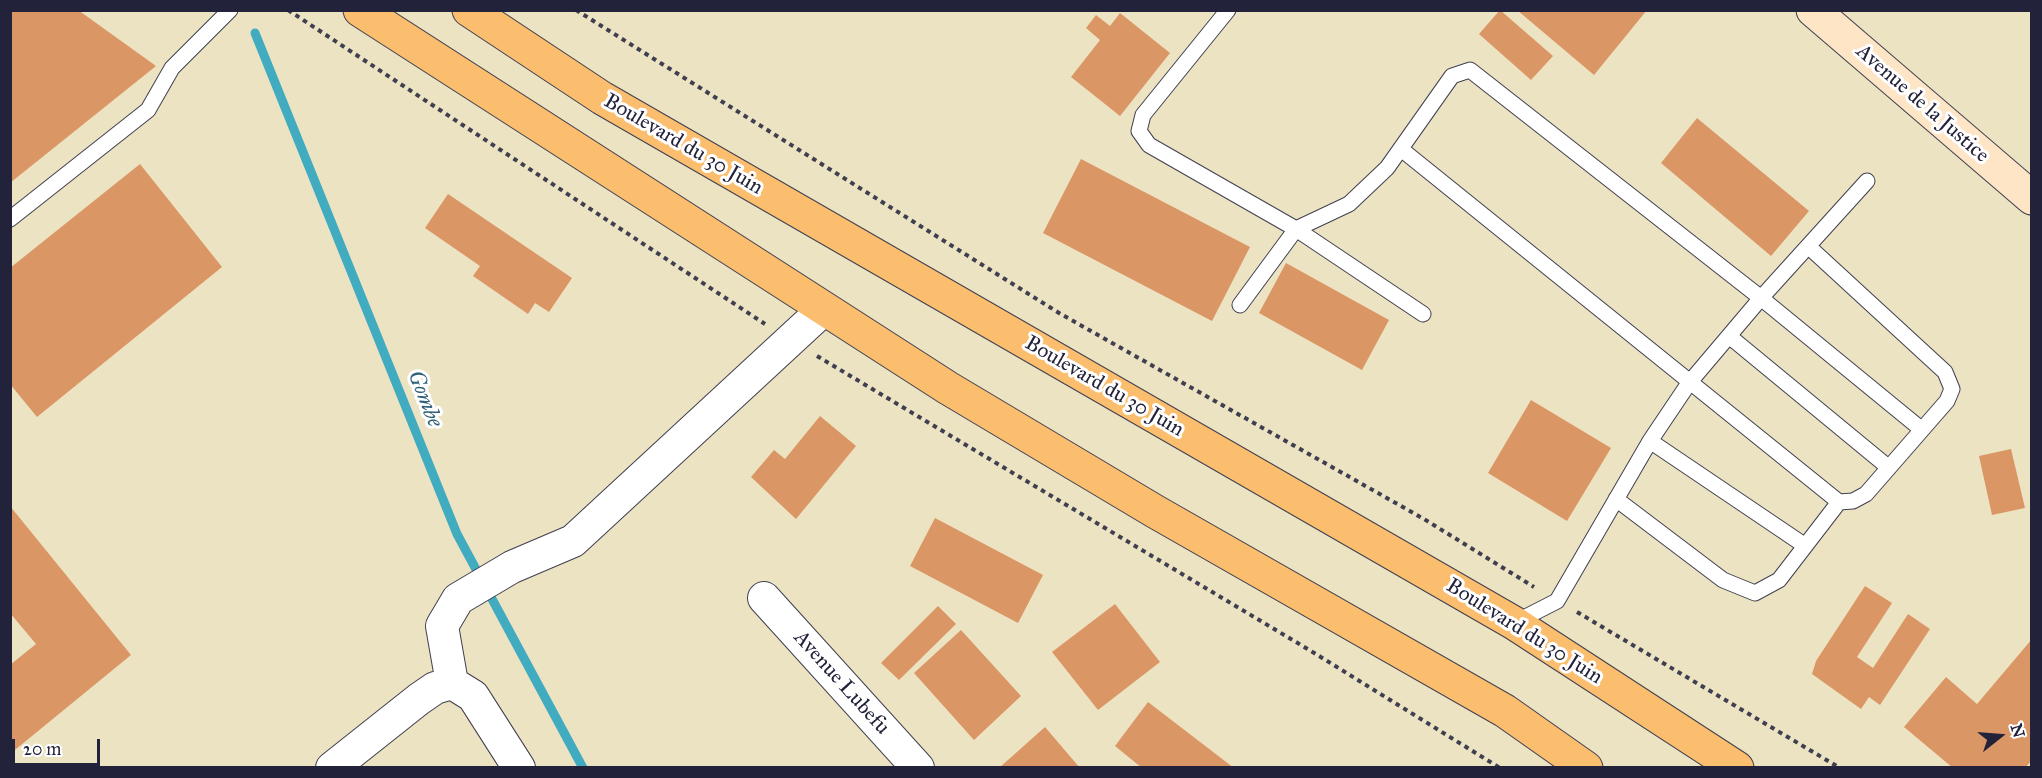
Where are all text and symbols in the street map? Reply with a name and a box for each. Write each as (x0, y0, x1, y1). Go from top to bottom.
street label: Avenue de la Justice (1850, 39, 1994, 169)
street label: Boulevard du 30 Juin (599, 89, 767, 201)
street label: Boulevard du 30 Juin (1020, 331, 1188, 443)
water label: Gombe (401, 367, 447, 431)
street label: Boulevard du 30 Juin (1441, 574, 1607, 690)
street label: Avenue Lubefu (788, 626, 894, 740)
north arrow (1970, 706, 2030, 766)
text: N (2007, 721, 2029, 740)
scale bar (15, 727, 104, 765)
text: 20 m (23, 738, 61, 760)

